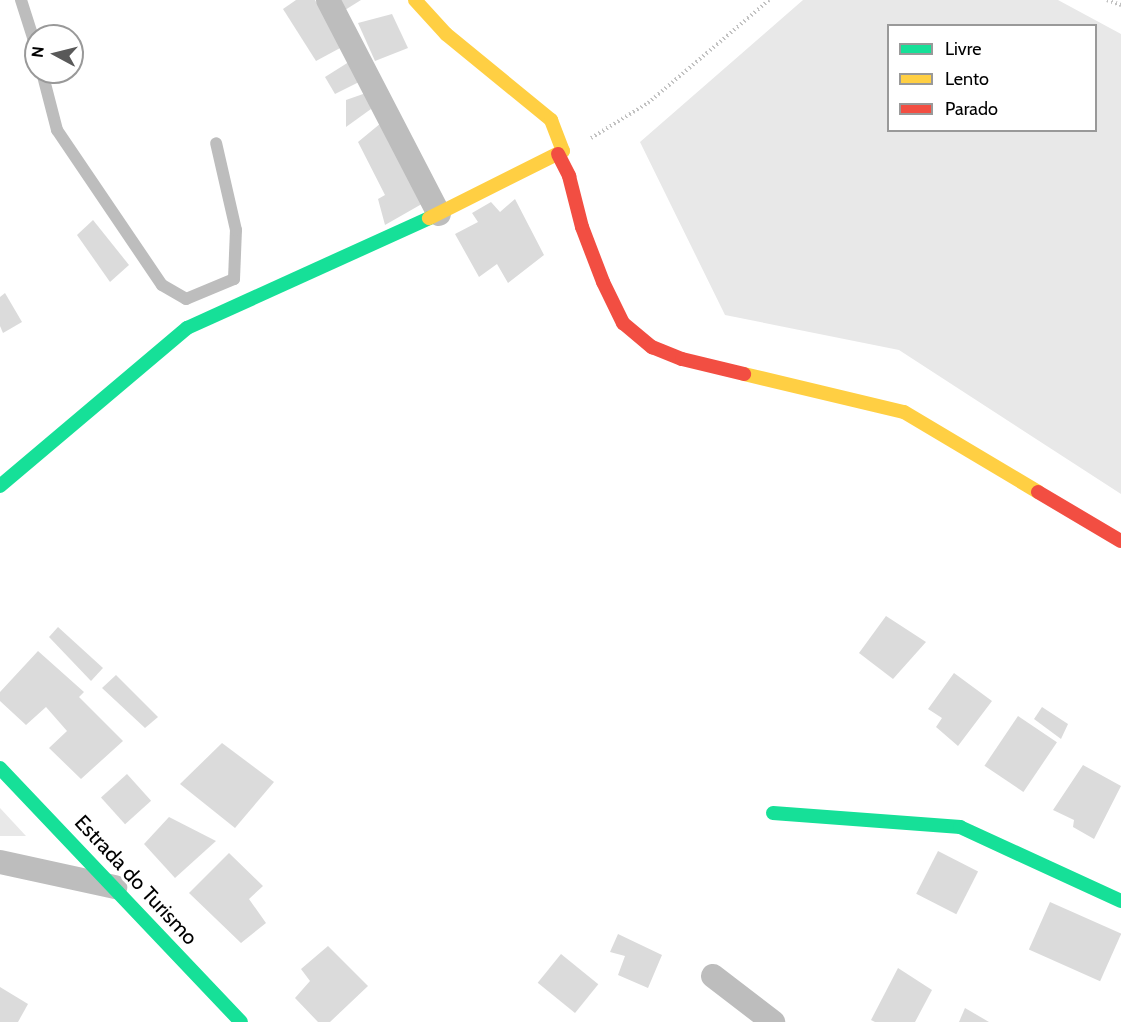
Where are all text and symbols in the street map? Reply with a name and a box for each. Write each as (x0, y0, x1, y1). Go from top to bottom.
north arrow (24, 24, 84, 84)
legend (887, 24, 1097, 132)
text: Livre (945, 38, 981, 60)
text: N (28, 45, 48, 59)
text: Lento (945, 68, 989, 90)
text: Parado (945, 98, 998, 120)
street label: Estrada do Turismo (69, 810, 203, 950)

